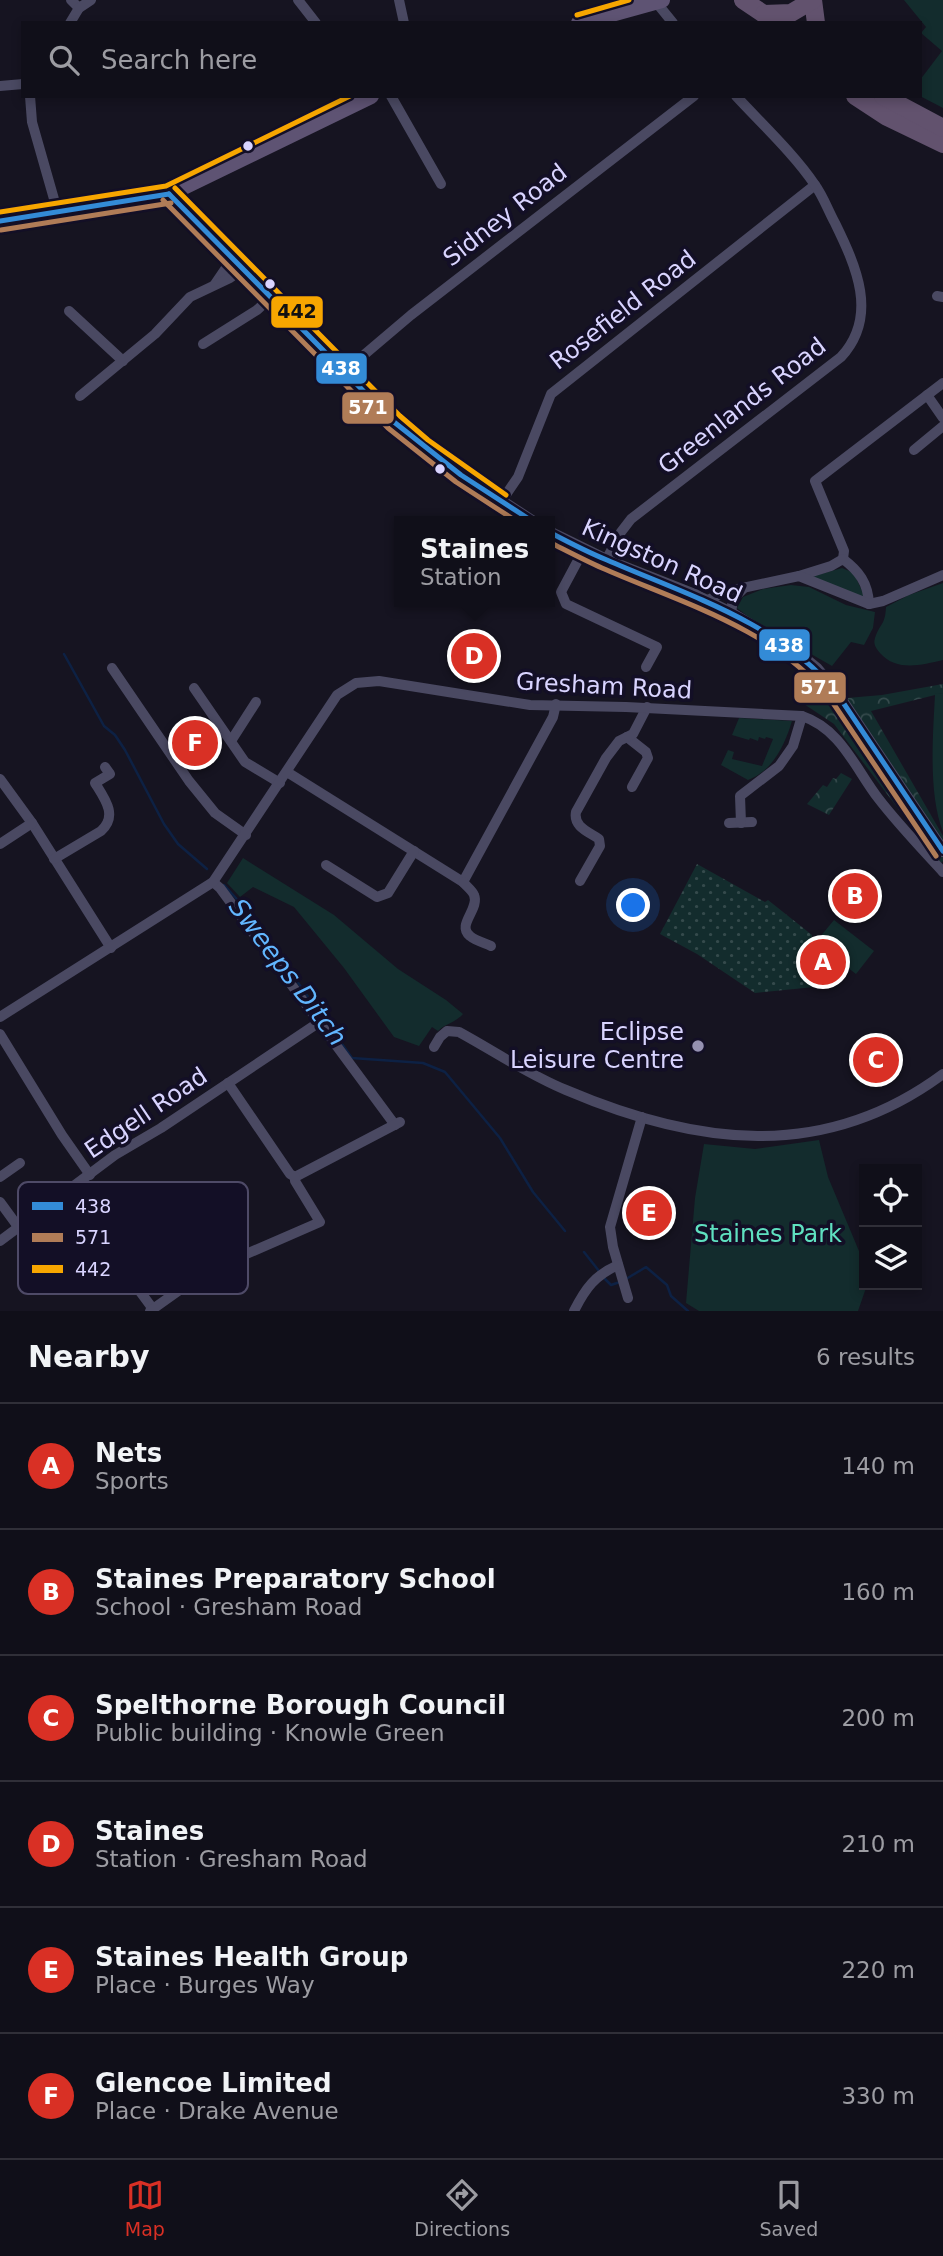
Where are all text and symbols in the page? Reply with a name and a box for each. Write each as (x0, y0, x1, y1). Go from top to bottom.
search box (21, 21, 922, 98)
icon: search (45, 41, 83, 79)
text: Search here (101, 45, 257, 75)
unlabelled marker (241, 139, 255, 153)
street label: Sidney Road (438, 158, 572, 272)
street label: Rosefield Road (545, 244, 701, 376)
unlabelled marker (263, 277, 277, 291)
line badge: 442 (270, 295, 324, 329)
text: 442 (277, 300, 317, 322)
street label: Greenlands Road (653, 332, 831, 480)
line badge: 438 (315, 352, 368, 385)
text: 438 (321, 357, 361, 379)
line badge: 571 (341, 391, 395, 425)
text: 571 (348, 396, 388, 418)
unlabelled marker (433, 462, 447, 476)
street label: Kingston Road (578, 513, 746, 609)
popup (394, 516, 555, 607)
text: Staines (420, 534, 529, 564)
text: Station (420, 564, 502, 590)
line badge: 438 (758, 628, 811, 662)
pin: D (451, 630, 497, 682)
text: 438 (764, 634, 804, 656)
street label: Gresham Road (515, 667, 693, 705)
line badge: 571 (793, 671, 847, 704)
text: 571 (800, 676, 840, 698)
pin: F (172, 717, 218, 769)
pin: B (832, 870, 878, 922)
your location (616, 888, 650, 922)
water label: Sweeps Ditch (223, 893, 353, 1051)
pin: A (800, 936, 846, 988)
place label: Eclipse Leisure Centre (510, 1018, 684, 1074)
pin: C (853, 1034, 899, 1086)
marker: Eclipse Leisure Centre (690, 1038, 706, 1054)
street label: Edgell Road (79, 1062, 213, 1164)
map controls (859, 1164, 922, 1290)
button: locate (859, 1164, 922, 1227)
legend (18, 1182, 248, 1294)
pin: E (626, 1187, 672, 1239)
text: 438 (75, 1195, 111, 1217)
park label: Staines Park (694, 1220, 842, 1248)
text: 571 (75, 1226, 111, 1248)
button: layers (859, 1227, 922, 1290)
text: 442 (75, 1258, 111, 1280)
text: Nearby (28, 1339, 150, 1374)
text: 6 results (816, 1344, 915, 1370)
text: Nets (95, 1438, 162, 1468)
text: A (42, 1453, 60, 1479)
text: 140 m (841, 1453, 915, 1479)
text: Sports (95, 1468, 169, 1494)
text: Staines Preparatory School (95, 1564, 496, 1594)
text: B (42, 1579, 60, 1605)
text: 160 m (841, 1579, 915, 1605)
text: School · Gresham Road (95, 1594, 362, 1620)
text: Spelthorne Borough Council (95, 1690, 506, 1720)
text: C (43, 1705, 59, 1731)
text: 200 m (841, 1705, 915, 1731)
text: Public building · Knowle Green (95, 1720, 444, 1746)
text: Staines (95, 1816, 204, 1846)
text: D (41, 1831, 61, 1857)
text: 210 m (841, 1831, 915, 1857)
text: Station · Gresham Road (95, 1846, 368, 1872)
text: Staines Health Group (95, 1942, 408, 1972)
text: E (43, 1957, 59, 1983)
text: 220 m (841, 1957, 915, 1983)
text: Place · Burges Way (95, 1972, 315, 1998)
text: Glencoe Limited (95, 2068, 332, 2098)
text: F (43, 2083, 59, 2109)
text: 330 m (841, 2083, 915, 2109)
text: Place · Drake Avenue (95, 2098, 339, 2124)
tab: Map (125, 2176, 165, 2240)
tab: Directions (414, 2176, 510, 2240)
tab: Saved (760, 2176, 818, 2240)

